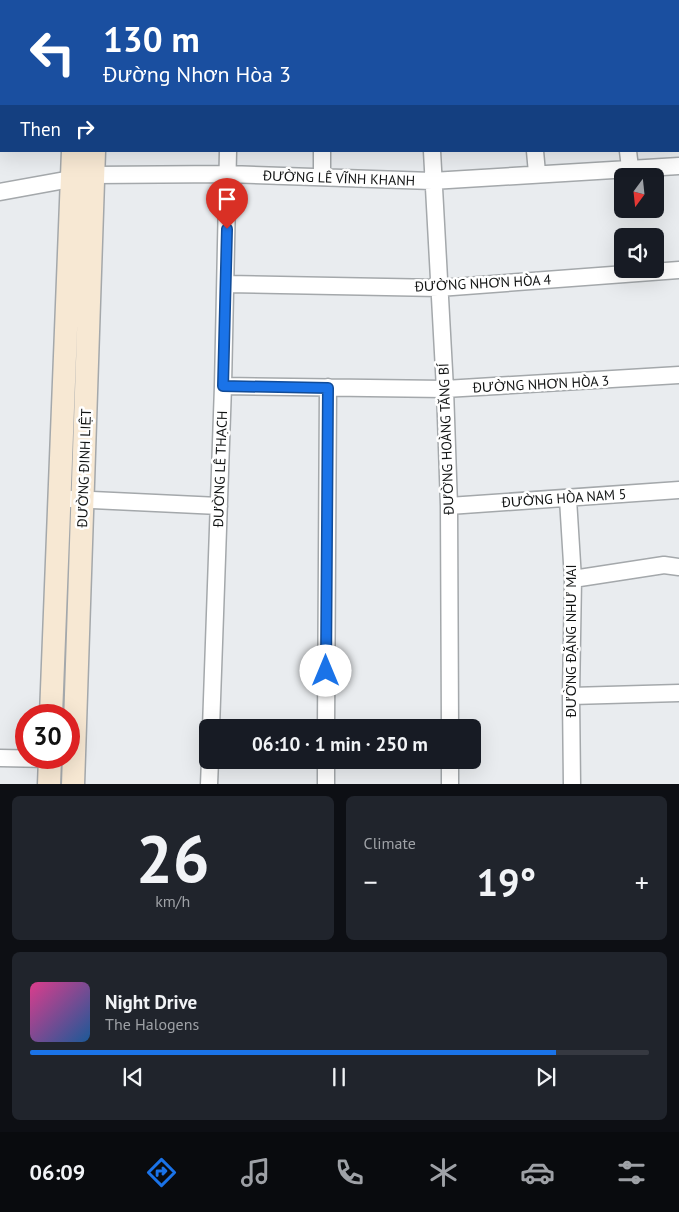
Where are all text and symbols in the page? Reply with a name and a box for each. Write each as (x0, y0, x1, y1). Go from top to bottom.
text: 130 m (103, 16, 200, 62)
icon: left (20, 20, 85, 85)
text: Đường Nhơn Hòa 3 (103, 60, 291, 88)
icon: right (71, 115, 99, 143)
text: Then (20, 117, 61, 141)
street label: ĐƯỜNG LÊ VĨNH KHANH (262, 166, 415, 190)
north arrow (614, 168, 664, 218)
map controls (614, 168, 664, 278)
pin (206, 178, 248, 229)
icon: arrive (213, 185, 241, 213)
button: sound (614, 228, 664, 278)
street label: ĐƯỜNG NHƠN HÒA 4 (413, 270, 552, 296)
street label: ĐƯỜNG HOÀNG TĂNG BÍ (434, 362, 458, 516)
street label: ĐƯỜNG NHƠN HÒA 3 (471, 371, 610, 397)
street label: ĐƯỜNG ĐINH LIỆT (73, 408, 95, 529)
street label: ĐƯỜNG LÊ THẠCH (209, 410, 231, 529)
street label: ĐƯỜNG HÒA NAM 5 (500, 485, 627, 511)
street label: ĐƯỜNG ĐẶNG NHƯ MAI (562, 564, 580, 719)
position arrow (299, 644, 351, 696)
speed limit sign: 30 (15, 704, 80, 769)
text: 06:10 · 1 min · 250 m (252, 732, 428, 756)
text: 26 (136, 816, 210, 900)
text: Climate (364, 833, 416, 853)
text: 19° (476, 857, 536, 906)
text: − (364, 863, 378, 900)
text: + (635, 863, 649, 900)
text: km/h (155, 891, 190, 911)
text: Night Drive (105, 990, 197, 1014)
text: The Halogens (105, 1014, 199, 1034)
icon: previous (119, 1063, 147, 1091)
icon: pause (325, 1063, 353, 1091)
icon: next (532, 1063, 560, 1091)
icon: directions (144, 1155, 179, 1190)
icon: music (238, 1155, 273, 1190)
icon: phone (332, 1155, 367, 1190)
icon: climate (426, 1155, 461, 1190)
icon: car (520, 1155, 555, 1190)
icon: filters (614, 1155, 649, 1190)
text: 06:09 (30, 1158, 85, 1186)

